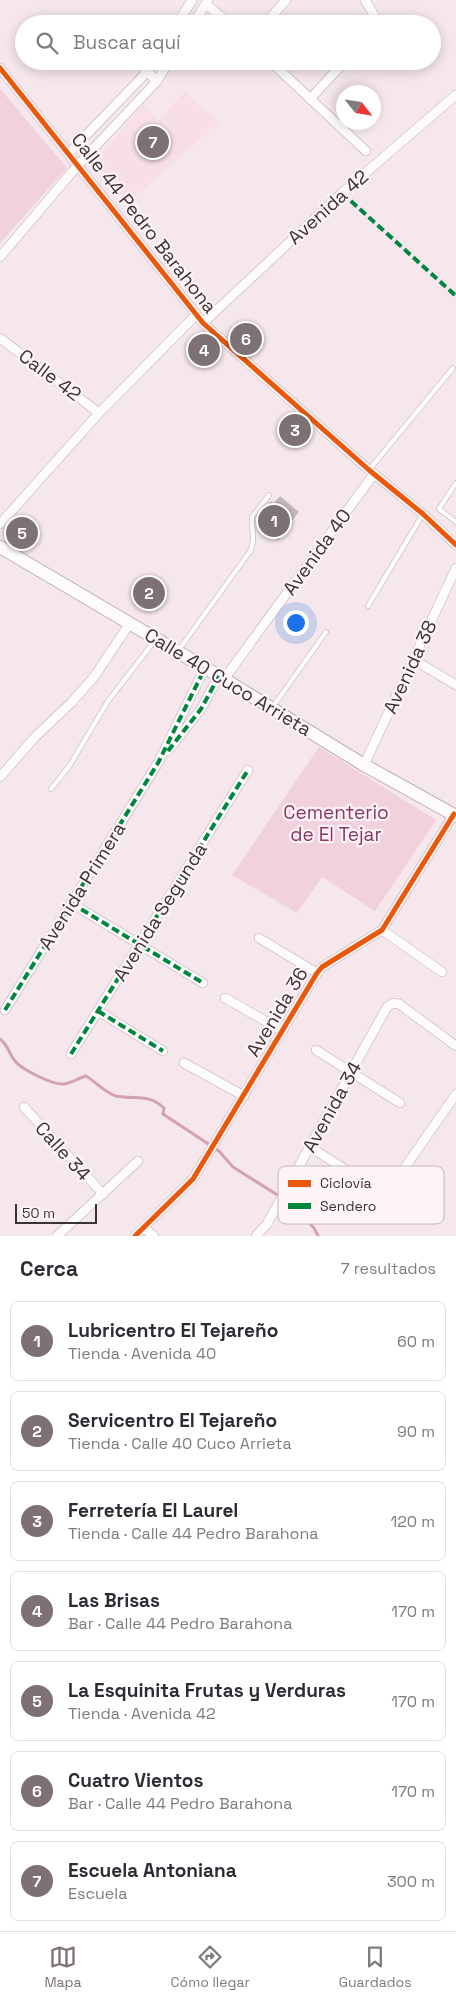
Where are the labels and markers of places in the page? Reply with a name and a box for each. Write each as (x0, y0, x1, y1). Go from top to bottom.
pin: 7 (137, 123, 169, 161)
pin: 6 (230, 320, 262, 358)
pin: 4 (188, 331, 220, 369)
pin: 3 (279, 411, 311, 449)
pin: 1 (258, 502, 290, 540)
pin: 5 (6, 514, 38, 552)
pin: 2 (133, 574, 165, 612)

